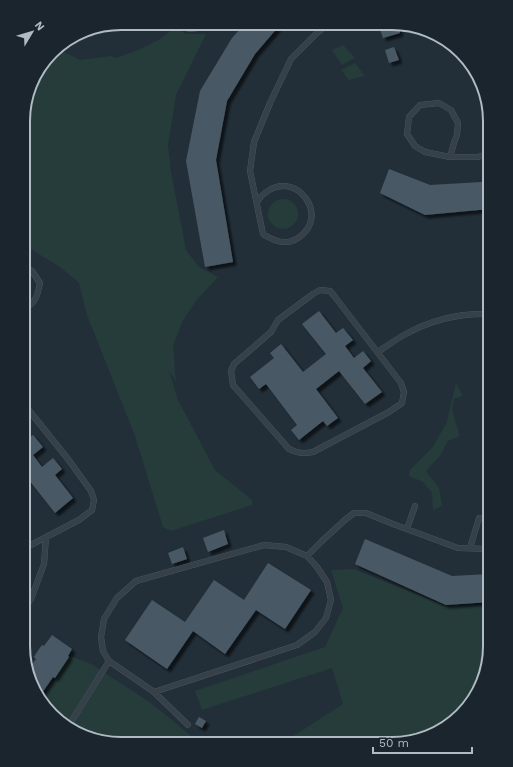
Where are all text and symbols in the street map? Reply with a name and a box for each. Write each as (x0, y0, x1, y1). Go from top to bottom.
north arrow (12, 12, 52, 52)
text: N (32, 19, 47, 33)
scale bar (373, 729, 472, 755)
text: 50 m (379, 736, 409, 750)

